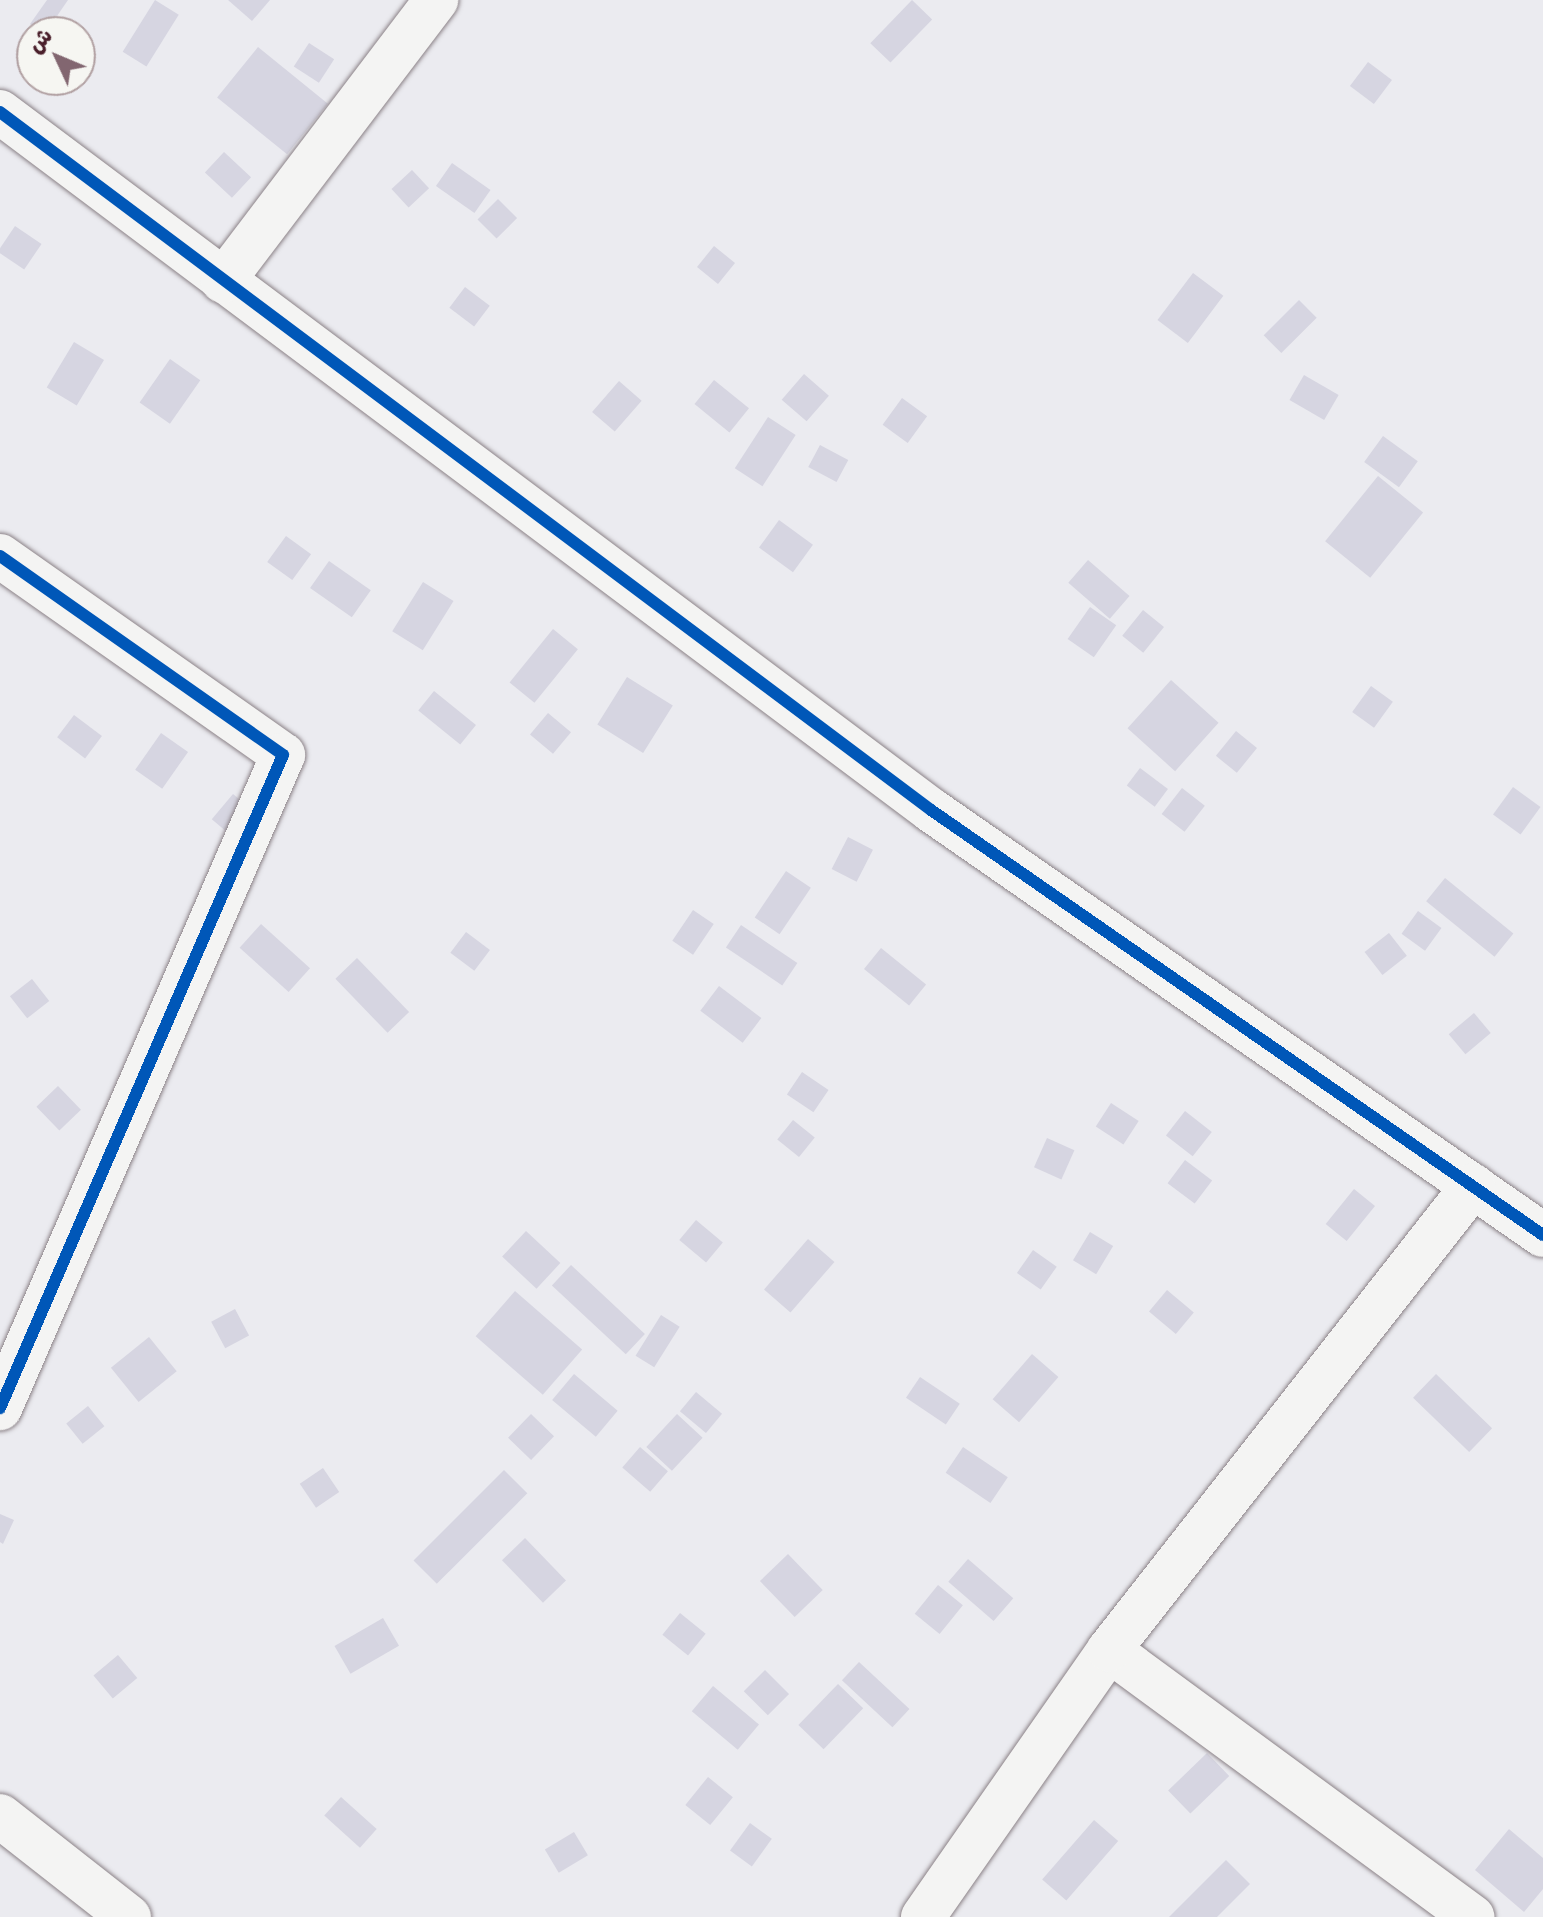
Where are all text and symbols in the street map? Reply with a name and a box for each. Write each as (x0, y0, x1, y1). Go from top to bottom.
north arrow (16, 16, 96, 96)
text: ش (21, 22, 59, 59)

